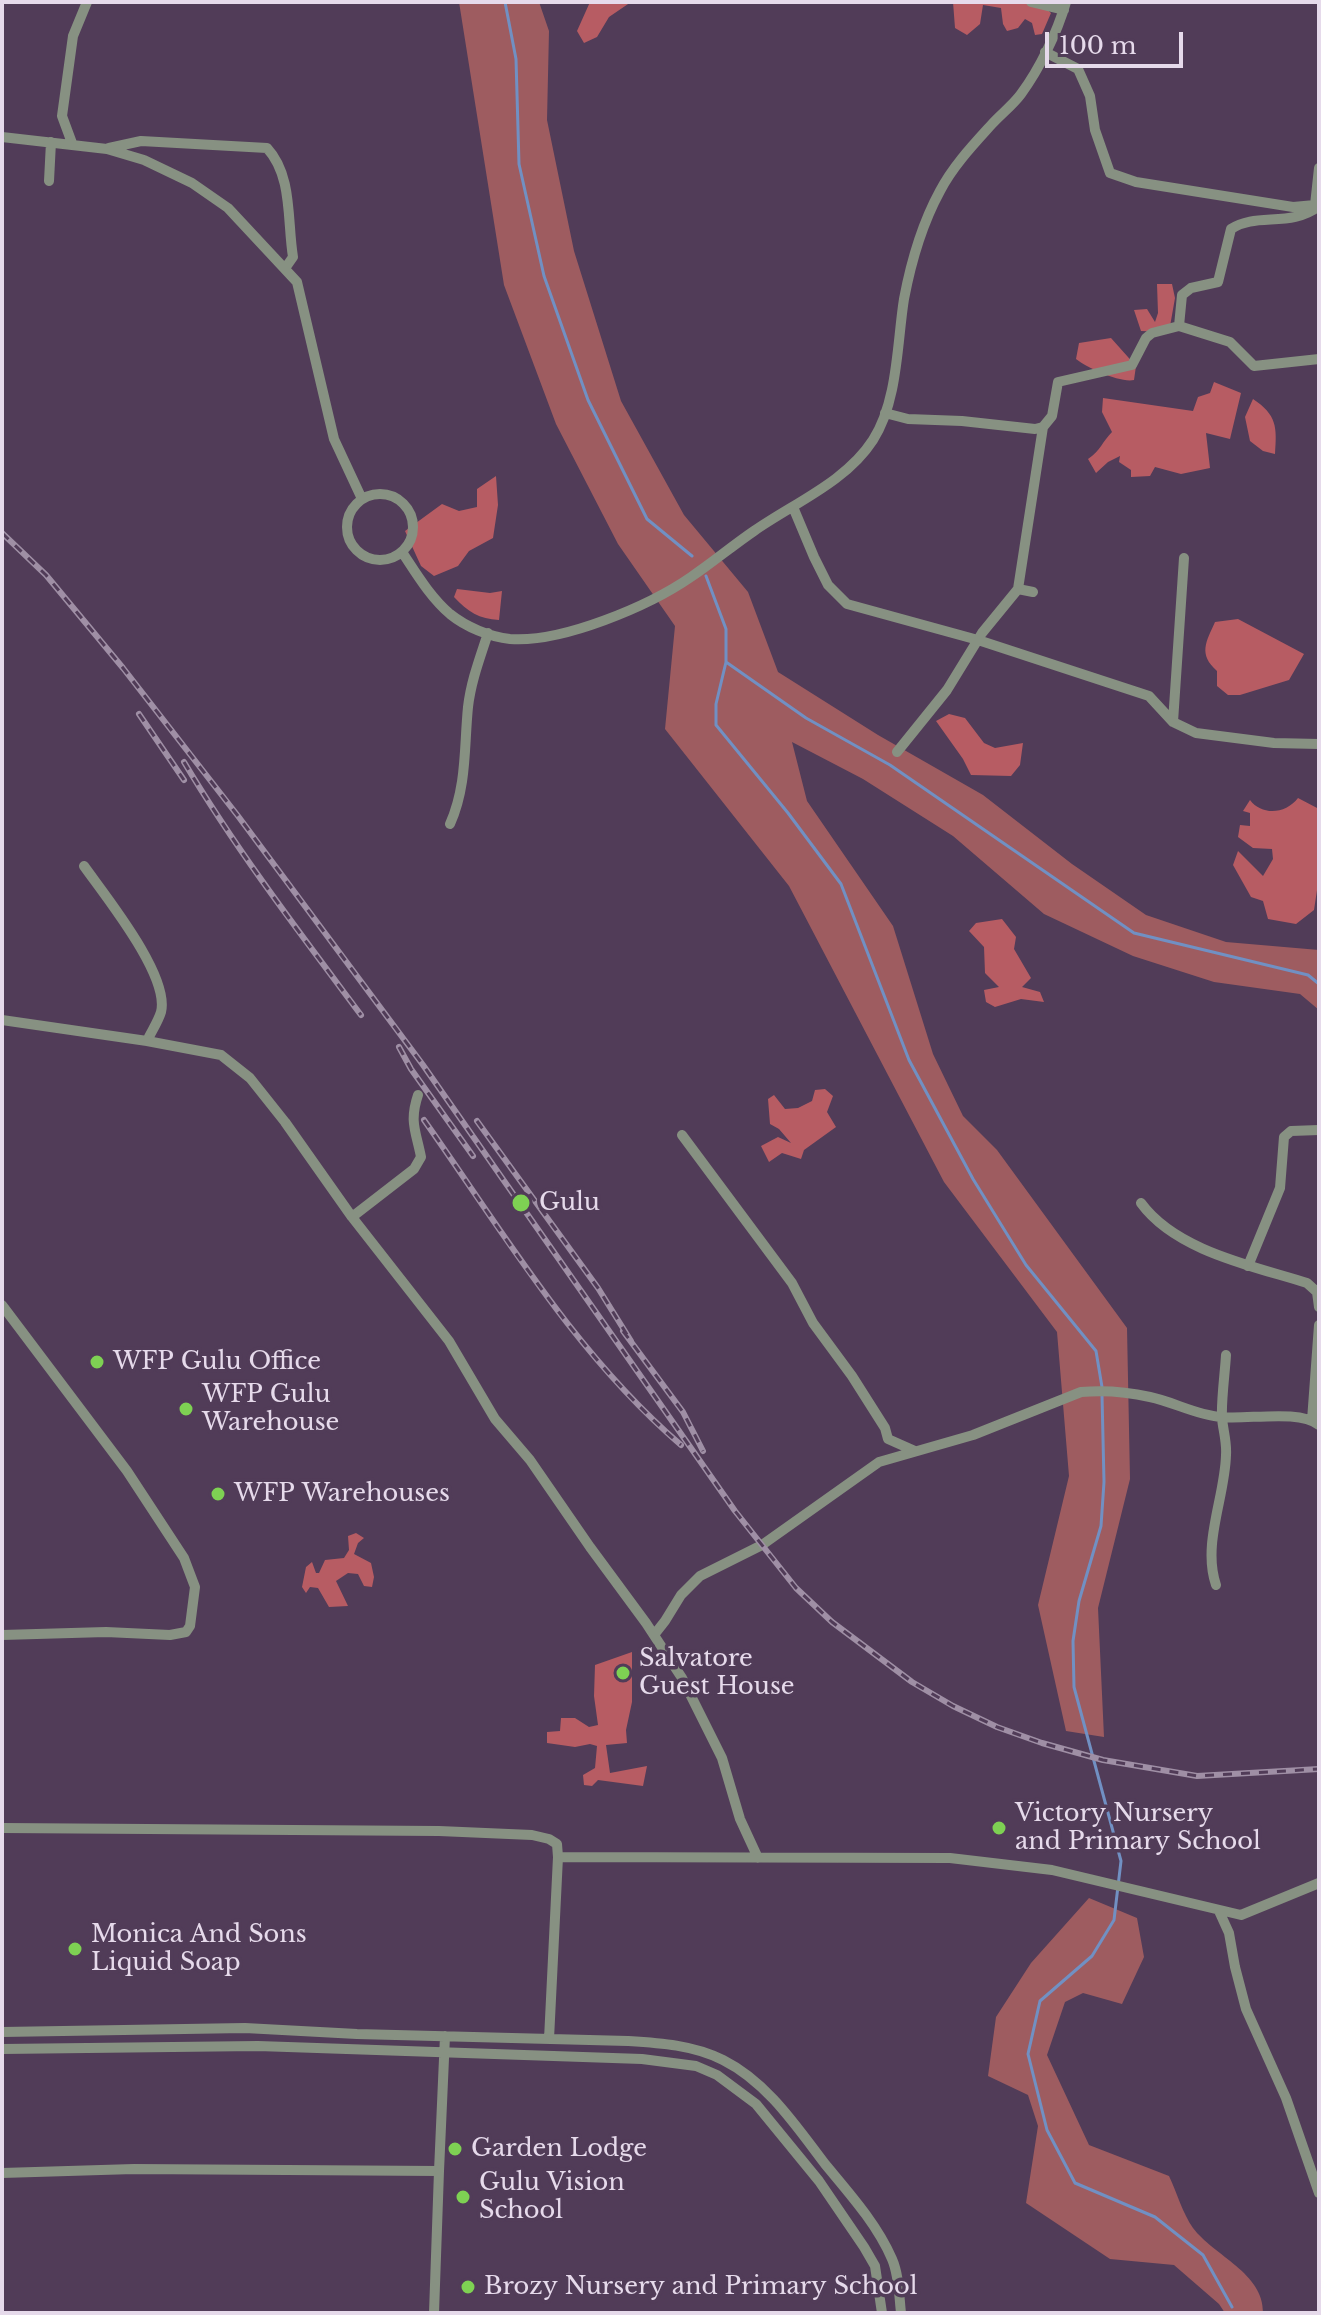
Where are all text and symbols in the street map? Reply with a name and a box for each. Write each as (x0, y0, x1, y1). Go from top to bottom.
scale bar (1049, 16, 1187, 66)
text: 100 m (1059, 31, 1137, 60)
place label: Gulu (539, 1189, 600, 1217)
marker: Gulu (510, 1192, 532, 1214)
place label: WFP Gulu Office (113, 1348, 321, 1376)
marker: WFP Gulu Office (88, 1353, 106, 1371)
place label: WFP Gulu Warehouse (202, 1381, 339, 1437)
marker: WFP Gulu Warehouse (177, 1400, 195, 1418)
place label: WFP Warehouses (234, 1480, 450, 1508)
marker: WFP Warehouses (209, 1485, 227, 1503)
place label: Salvatore Guest House (639, 1645, 795, 1701)
marker: Salvatore Guest House (614, 1664, 632, 1682)
place label: Victory Nursery and Primary School (1015, 1800, 1261, 1856)
marker: Victory Nursery and Primary School (990, 1819, 1008, 1837)
place label: Monica And Sons Liquid Soap (91, 1921, 307, 1977)
marker: Monica And Sons Liquid Soap (66, 1940, 84, 1958)
place label: Garden Lodge (471, 2135, 647, 2163)
marker: Garden Lodge (446, 2140, 464, 2158)
place label: Gulu Vision School (479, 2169, 625, 2225)
marker: Gulu Vision School (454, 2188, 472, 2206)
place label: Brozy Nursery and Primary School (484, 2273, 917, 2301)
marker: Brozy Nursery and Primary School (459, 2278, 477, 2296)

